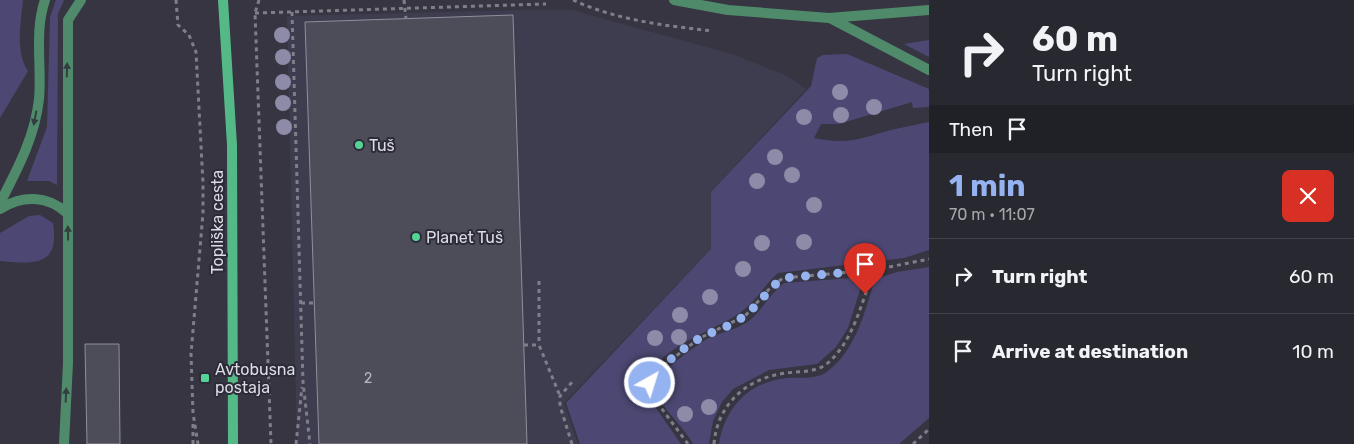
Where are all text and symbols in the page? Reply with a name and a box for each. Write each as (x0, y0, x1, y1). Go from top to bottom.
text: 60 m (1032, 18, 1118, 60)
icon: right (949, 20, 1014, 85)
text: Turn right (1032, 60, 1132, 87)
one-way arrow (63, 62, 71, 78)
one-way arrow (31, 110, 39, 126)
icon: arrive (1003, 115, 1031, 143)
text: Then (949, 118, 993, 141)
place label: Tuš (369, 136, 395, 155)
marker: Tuš (353, 139, 365, 151)
text: 1 min (949, 168, 1026, 204)
street label: Topliška cesta (208, 170, 227, 274)
button: close (1282, 170, 1334, 222)
text: 70 m · 11:07 (949, 205, 1035, 224)
one-way arrow (63, 225, 71, 241)
place label: Planet Tuš (426, 228, 503, 247)
marker: Planet Tuš (410, 231, 422, 243)
pin (844, 243, 886, 294)
icon: arrive (851, 250, 879, 278)
icon: right (949, 262, 977, 290)
text: Turn right (992, 265, 1087, 288)
text: 60 m (1289, 265, 1334, 288)
icon: arrive (949, 337, 977, 365)
text: Arrive at destination (992, 340, 1188, 363)
text: 10 m (1292, 340, 1334, 363)
position arrow (623, 356, 675, 408)
place label: Avtobusna postaja (215, 360, 295, 397)
house number: 2 (364, 370, 372, 387)
marker: Avtobusna postaja (199, 372, 211, 384)
one-way arrow (63, 387, 71, 403)

